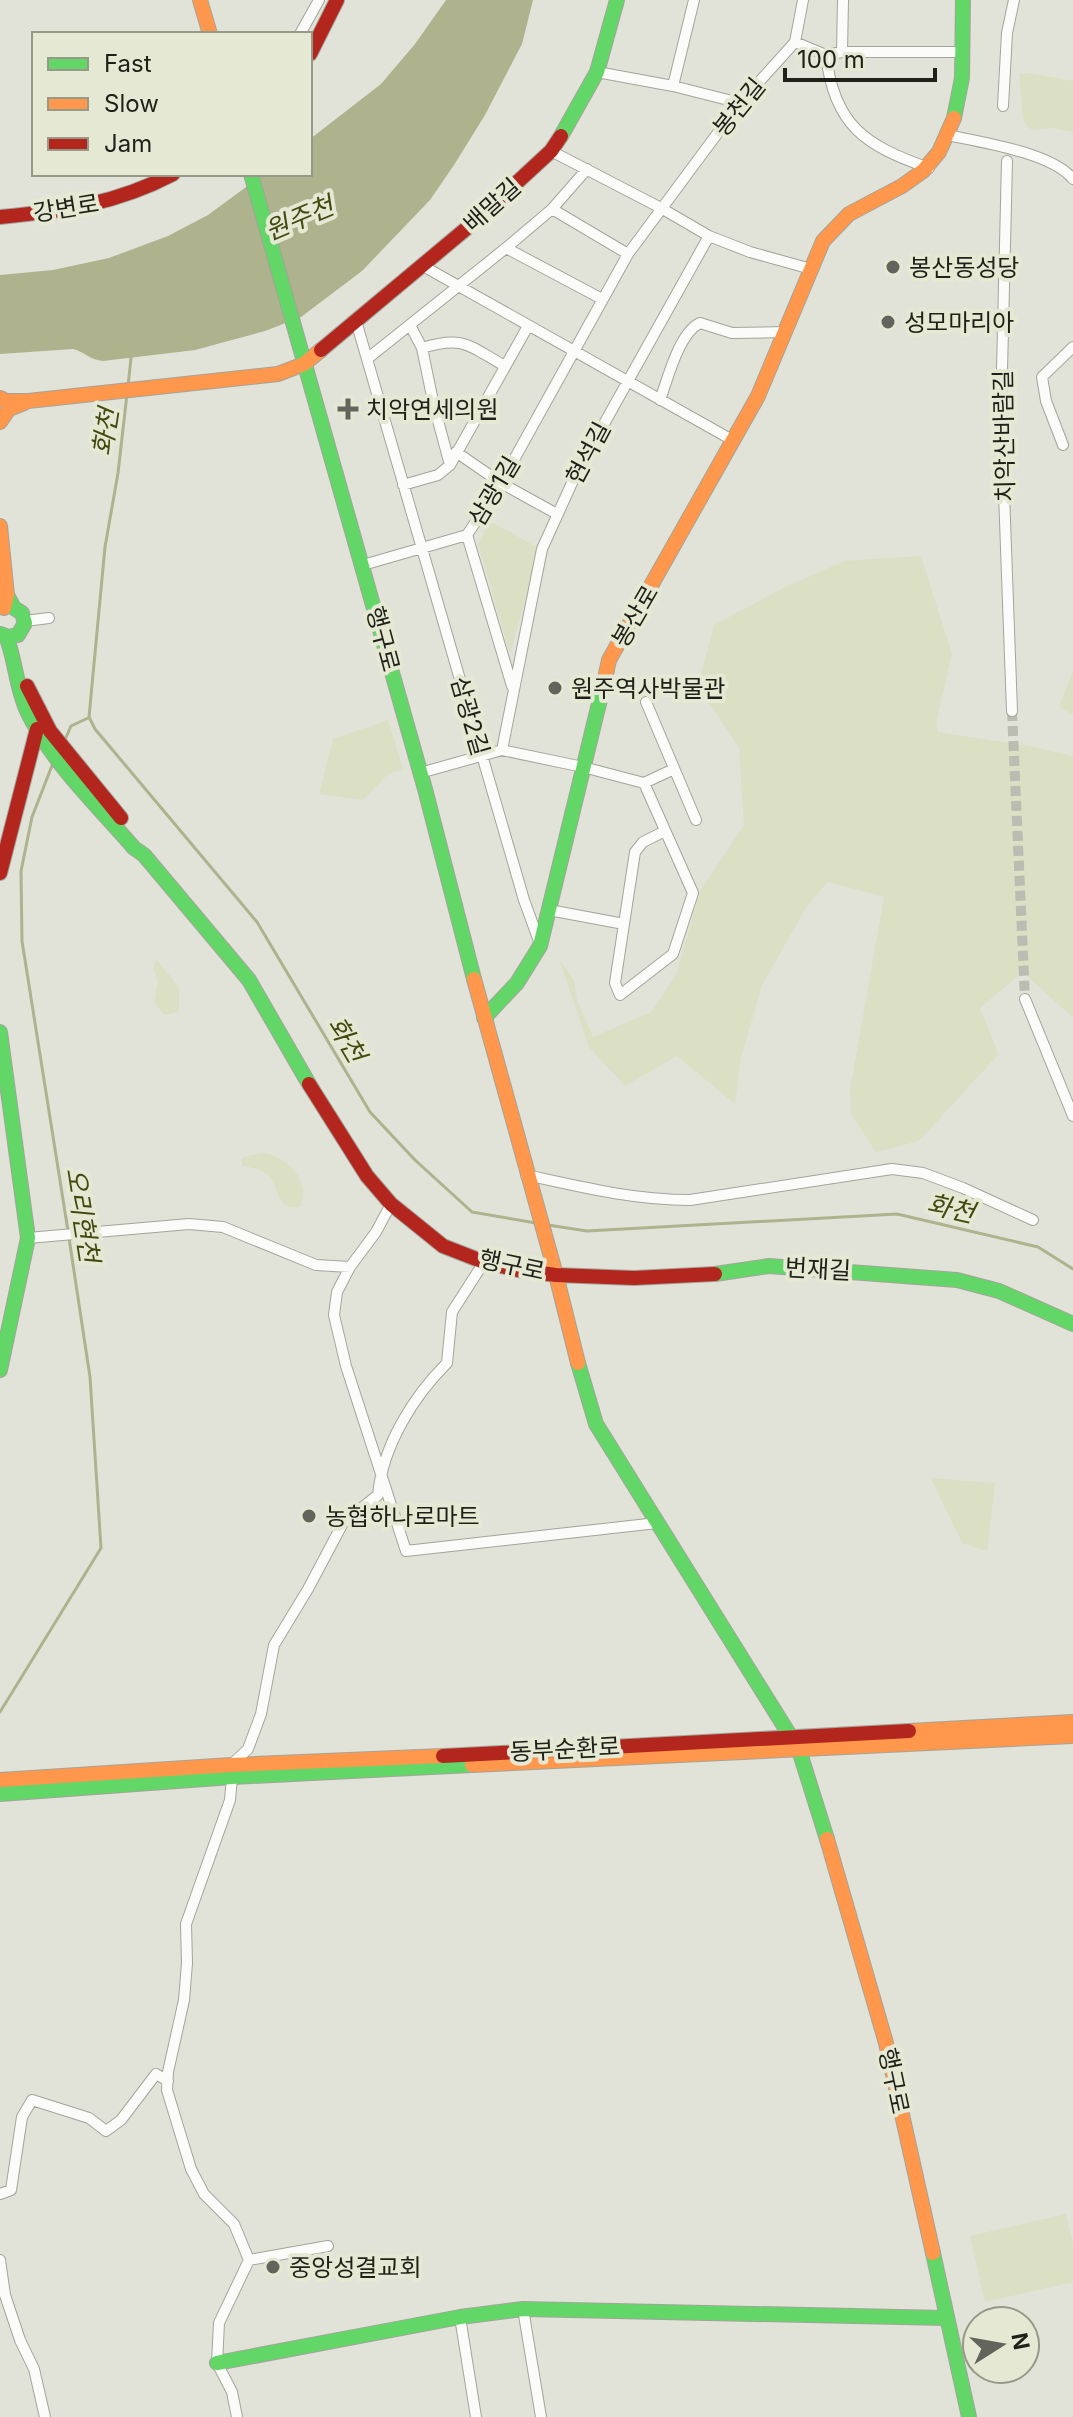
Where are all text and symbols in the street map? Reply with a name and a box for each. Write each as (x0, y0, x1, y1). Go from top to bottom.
legend (32, 32, 312, 176)
scale bar (785, 32, 935, 82)
text: 100 m (797, 45, 865, 74)
text: Fast (104, 49, 152, 78)
street label: 봉천길 (707, 72, 771, 142)
text: Slow (104, 89, 159, 118)
text: Jam (104, 129, 152, 158)
street label: 배말길 (458, 172, 526, 238)
street label: 강변로 (31, 188, 101, 228)
water label: 원주천 (260, 189, 341, 246)
place label: 봉산동성당 (909, 253, 1019, 282)
marker: 봉산동성당 (884, 258, 902, 276)
place label: 성모마리아 (904, 308, 1014, 337)
marker: 성모마리아 (879, 313, 897, 331)
street label: 치악산바람길 (988, 370, 1020, 502)
place label: 치악연세의원 (366, 395, 498, 424)
marker: 치악연세의원 (337, 398, 359, 420)
water label: 화천 (86, 403, 125, 458)
street label: 현석길 (560, 417, 616, 489)
street label: 삼광1길 (462, 451, 526, 531)
street label: 봉산로 (606, 580, 664, 652)
street label: 행구로 (360, 603, 406, 675)
street label: 삼광2길 (445, 673, 495, 759)
place label: 원주역사박물관 (571, 674, 726, 703)
marker: 원주역사박물관 (546, 679, 564, 697)
water label: 화천 (321, 1011, 374, 1070)
water label: 오리현천 (60, 1165, 106, 1268)
water label: 화천 (924, 1188, 981, 1229)
street label: 행구로 (477, 1244, 547, 1286)
street label: 번재길 (784, 1253, 852, 1285)
place label: 농협하나로마트 (325, 1502, 480, 1531)
marker: 농협하나로마트 (300, 1507, 318, 1525)
street label: 동부순환로 (509, 1732, 621, 1766)
street label: 행구로 (873, 2046, 915, 2116)
place label: 중앙성결교회 (289, 2253, 421, 2282)
marker: 중앙성결교회 (264, 2258, 282, 2276)
north arrow (961, 2305, 1041, 2385)
text: N (1006, 2330, 1035, 2352)

